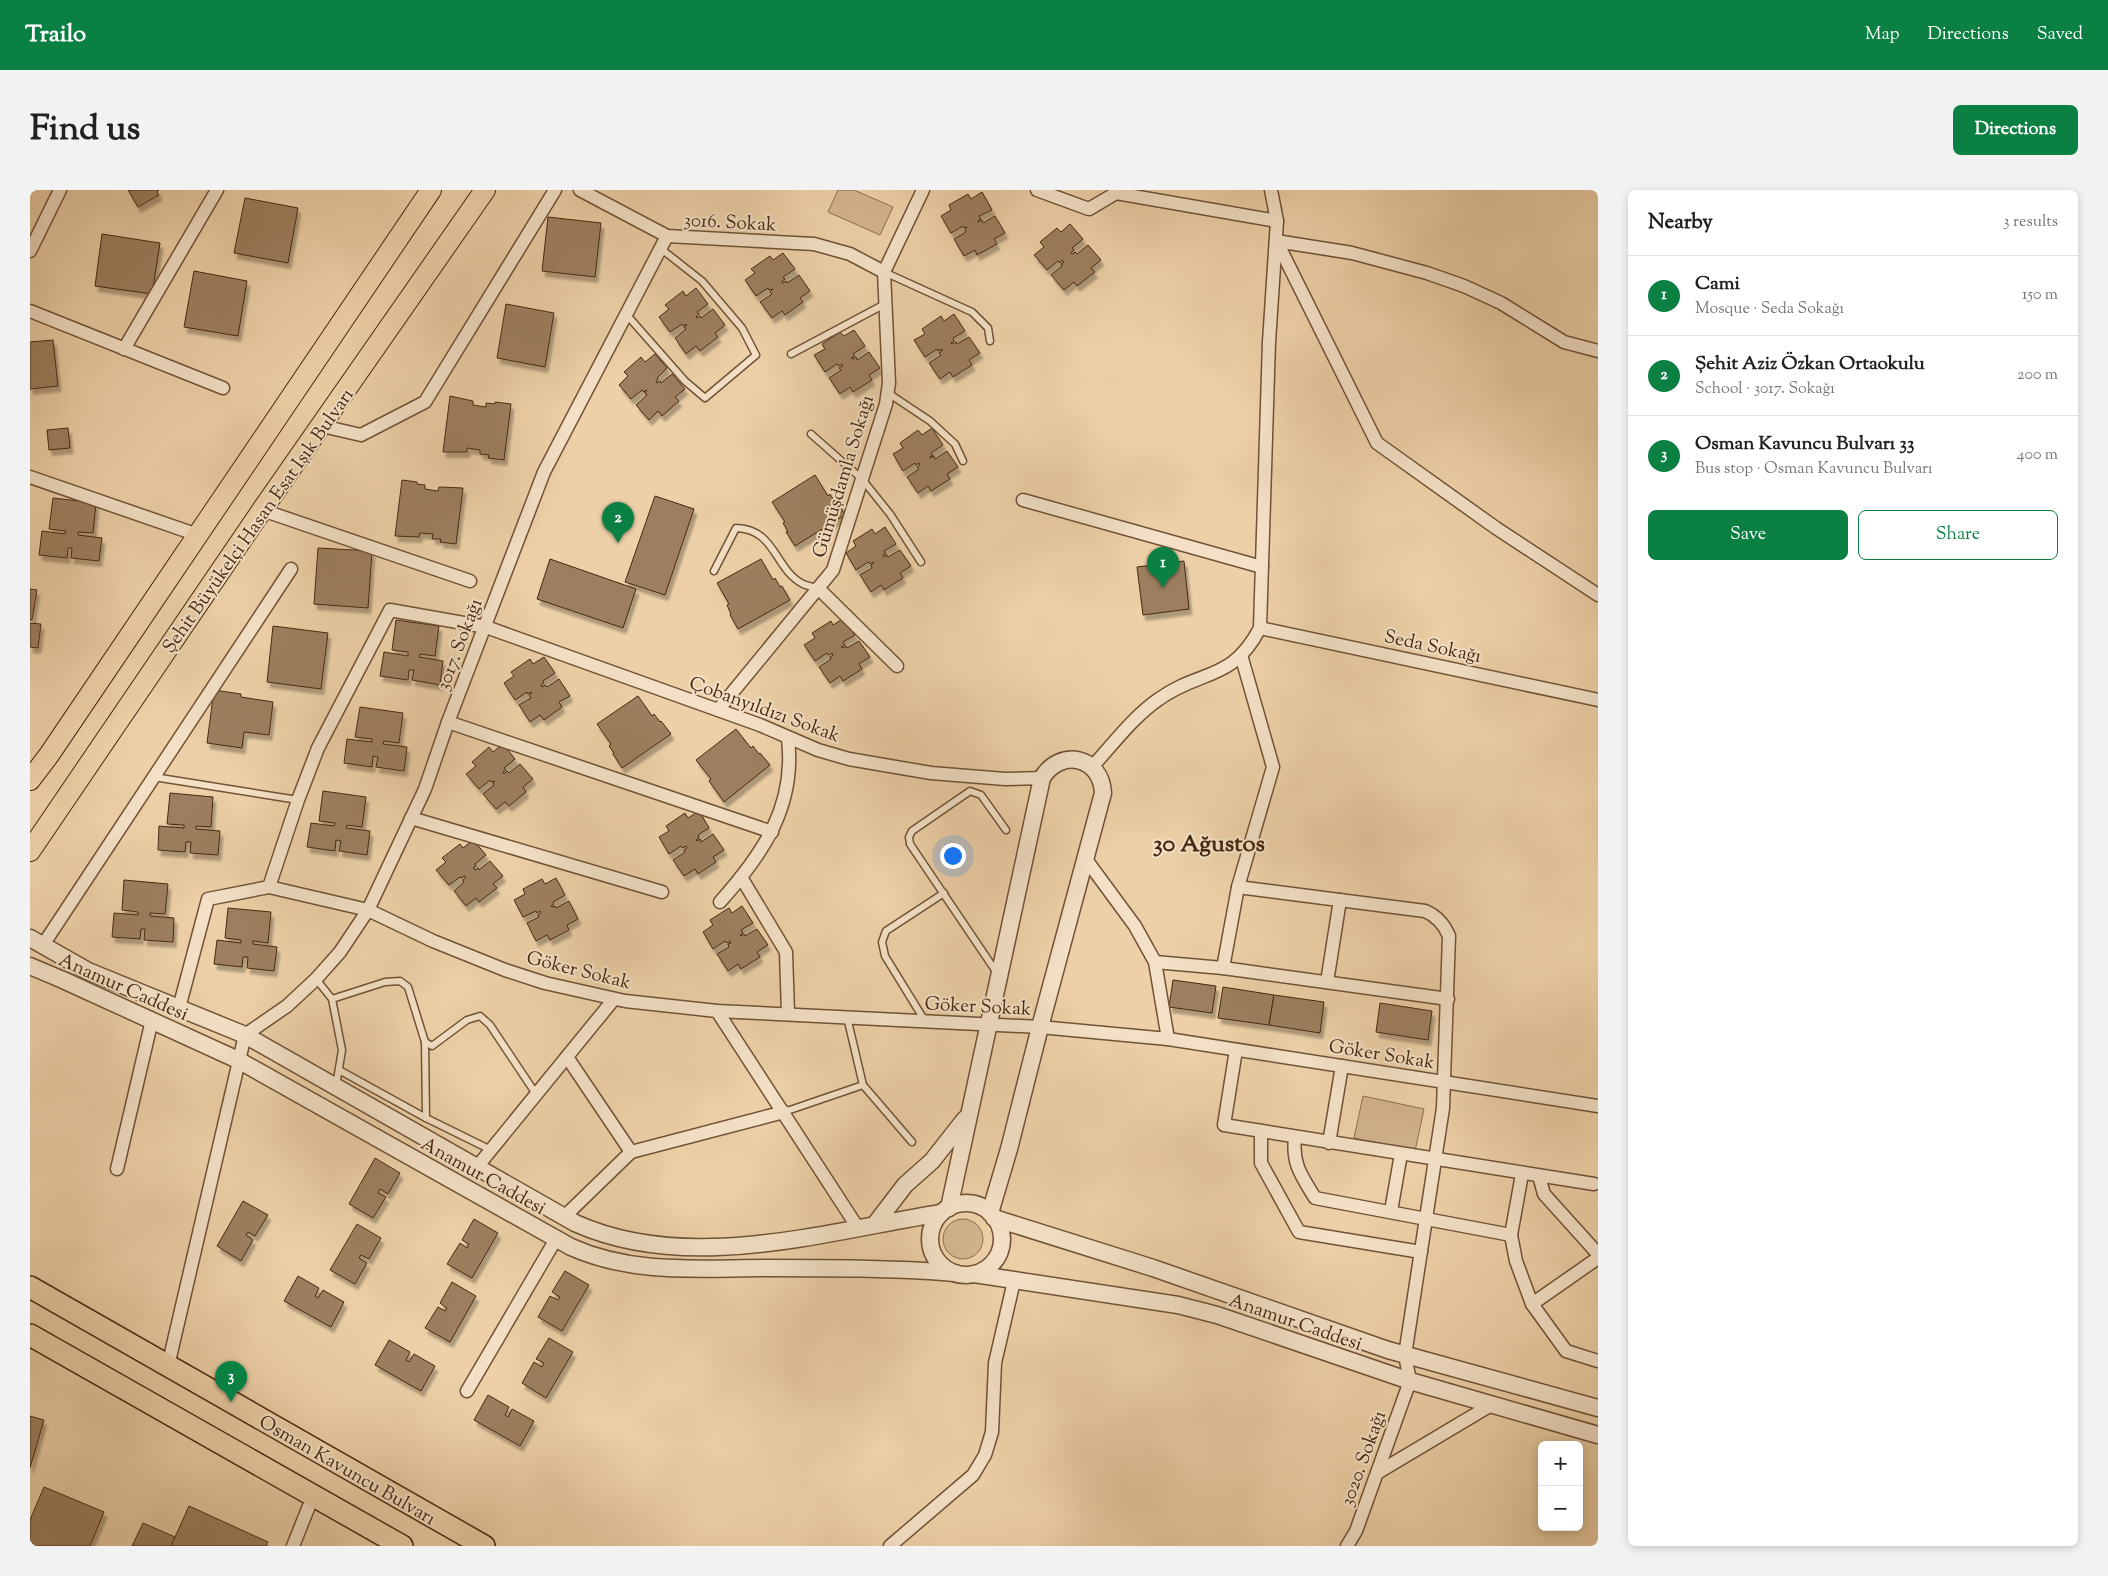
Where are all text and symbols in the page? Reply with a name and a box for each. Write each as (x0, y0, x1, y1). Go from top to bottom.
text: Trailo (25, 18, 86, 52)
text: Map (1865, 22, 1900, 48)
text: Directions (1928, 22, 2009, 48)
text: Saved (2037, 22, 2083, 48)
text: Find us (30, 105, 140, 156)
button: Directions (1953, 105, 2078, 155)
street label: 3016. Sokak (683, 208, 778, 239)
text: Nearby (1648, 208, 1713, 238)
text: 3 results (2003, 211, 2058, 234)
text: Cami (1695, 271, 1740, 298)
text: 1 (1661, 284, 1667, 307)
text: 150 m (2022, 284, 2058, 307)
text: Mosque · Seda Sokağı (1695, 298, 1844, 321)
text: Şehit Aziz Özkan Ortaokulu (1695, 351, 1925, 378)
text: 2 (1660, 364, 1668, 387)
text: 200 m (2017, 364, 2058, 387)
text: School · 3017. Sokağı (1695, 378, 1835, 401)
street label: Şehit Büyükelçi Hasan Esat Işık Bulvarı (157, 383, 361, 659)
street label: Gümüşdamla Sokağı (807, 392, 882, 561)
text: Osman Kavuncu Bulvarı 33 (1695, 431, 1915, 458)
text: 3 (1661, 444, 1667, 467)
text: 400 m (2017, 444, 2058, 467)
text: Bus stop · Osman Kavuncu Bulvarı (1695, 458, 1933, 481)
pin: 2 (602, 502, 634, 543)
button: Save (1648, 510, 1848, 560)
button: Share (1858, 510, 2058, 560)
pin: 1 (1147, 547, 1179, 588)
street label: 3017. Sokağı (430, 595, 490, 695)
street label: Seda Sokağı (1381, 624, 1484, 671)
street label: Çobanyıldızı Sokak (685, 671, 844, 750)
district label: 30 Ağustos (1153, 828, 1265, 862)
your location (940, 843, 966, 869)
street label: Göker Sokak (523, 945, 634, 998)
street label: Anamur Caddesi (54, 948, 192, 1029)
street label: Göker Sokak (924, 991, 1033, 1024)
street label: Göker Sokak (1327, 1034, 1437, 1077)
street label: Anamur Caddesi (415, 1132, 550, 1223)
street label: Anamur Caddesi (1225, 1288, 1365, 1359)
pin: 3 (215, 1361, 247, 1402)
street label: 3020. Sokağı (1335, 1407, 1394, 1510)
street label: Osman Kavuncu Bulvarı (253, 1409, 440, 1533)
map controls (1538, 1441, 1583, 1531)
button: + (1538, 1441, 1583, 1486)
button: − (1538, 1486, 1583, 1531)

